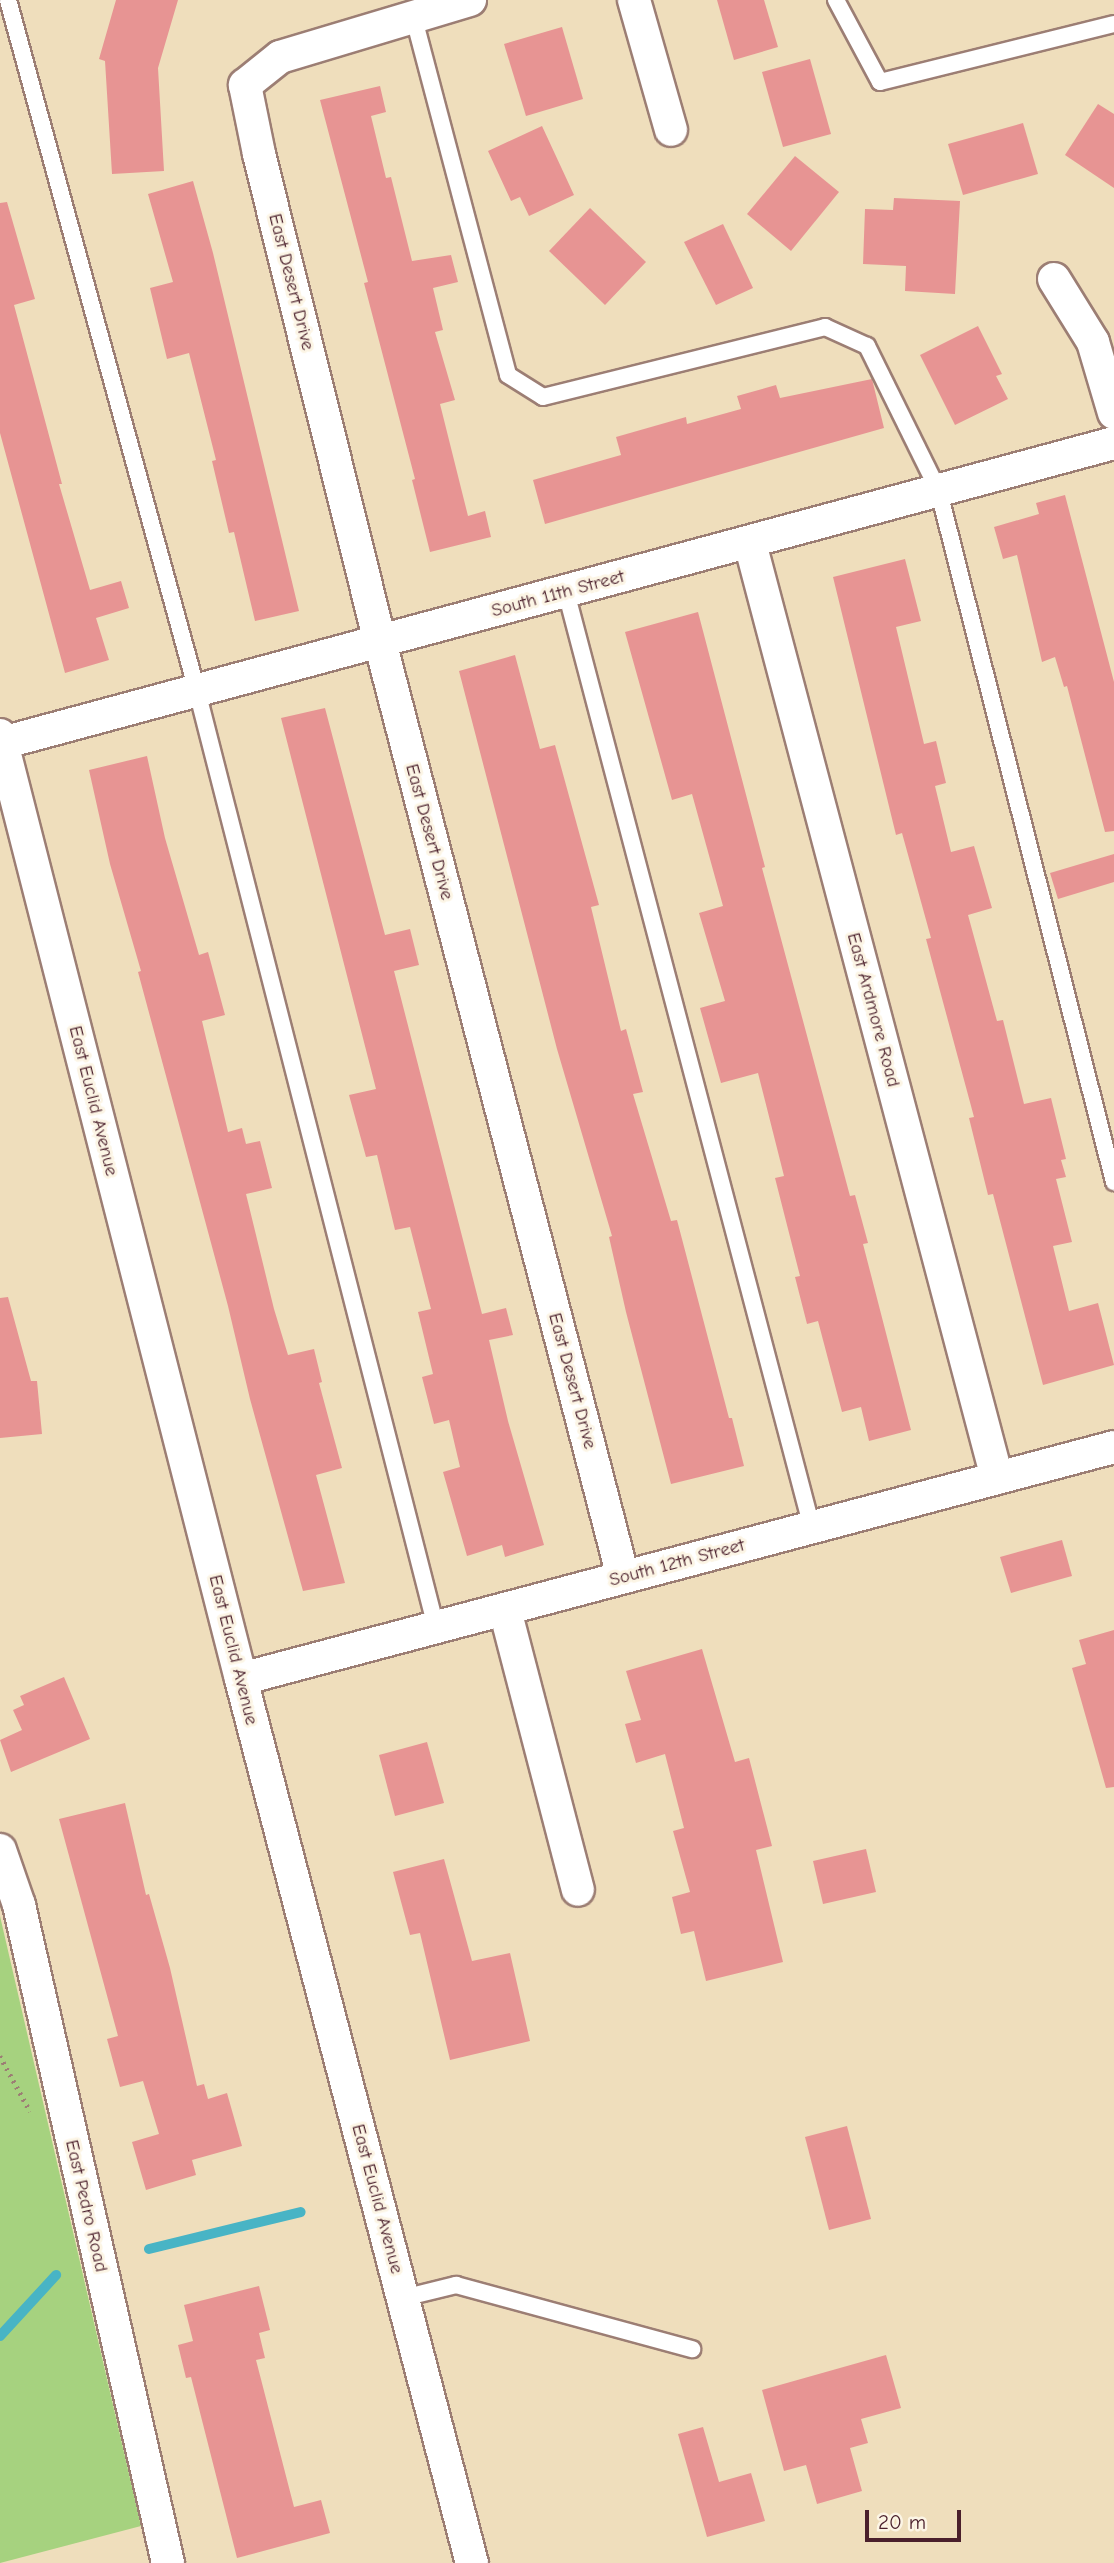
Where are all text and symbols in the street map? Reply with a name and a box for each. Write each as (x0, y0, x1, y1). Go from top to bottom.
street label: East Desert Drive (263, 211, 319, 353)
street label: South 11th Street (489, 565, 627, 623)
street label: East Desert Drive (400, 761, 458, 903)
street label: East Ardmore Road (841, 930, 905, 1090)
street label: East Euclid Avenue (63, 1024, 123, 1178)
street label: East Desert Drive (543, 1310, 601, 1452)
street label: South 12th Street (607, 1534, 747, 1592)
street label: East Euclid Avenue (203, 1573, 263, 1727)
street label: East Euclid Avenue (346, 2122, 408, 2276)
street label: East Pedro Road (60, 2138, 112, 2274)
scale bar (869, 2496, 965, 2540)
text: 20 m (878, 2510, 926, 2534)

